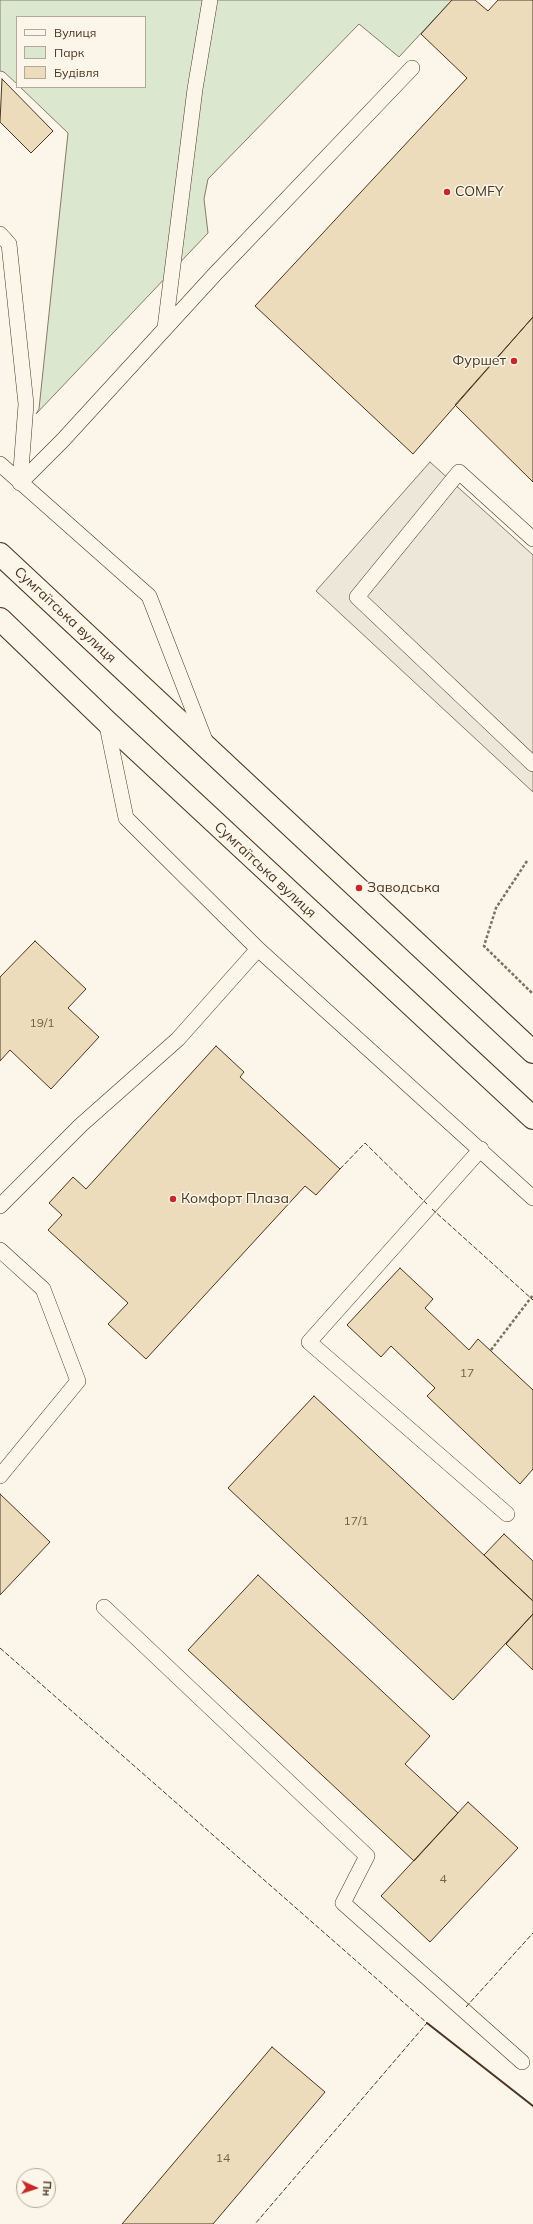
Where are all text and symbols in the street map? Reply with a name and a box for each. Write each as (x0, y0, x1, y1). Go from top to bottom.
legend (16, 16, 146, 88)
text: Вулиця (54, 25, 96, 40)
text: Парк (54, 45, 84, 60)
text: Будівля (54, 65, 99, 80)
place label: COMFY (455, 184, 503, 200)
marker: COMFY (442, 187, 452, 197)
place label: Фуршет (452, 353, 506, 369)
marker: Фуршет (509, 356, 519, 366)
street label: Сумгаїтська вулиця (11, 563, 119, 667)
street label: Сумгаїтська вулиця (211, 818, 319, 922)
place label: Заводська (367, 880, 440, 896)
marker: Заводська (354, 883, 364, 893)
house number: 19/1 (29, 1016, 55, 1030)
place label: Комфорт Плаза (181, 1191, 289, 1207)
marker: Комфорт Плаза (168, 1194, 178, 1204)
house number: 17 (460, 1366, 474, 1380)
house number: 17/1 (343, 1514, 369, 1528)
house number: 4 (439, 1872, 447, 1886)
house number: 14 (216, 2151, 230, 2165)
north arrow (16, 2168, 56, 2208)
text: Пн (40, 2181, 54, 2197)

